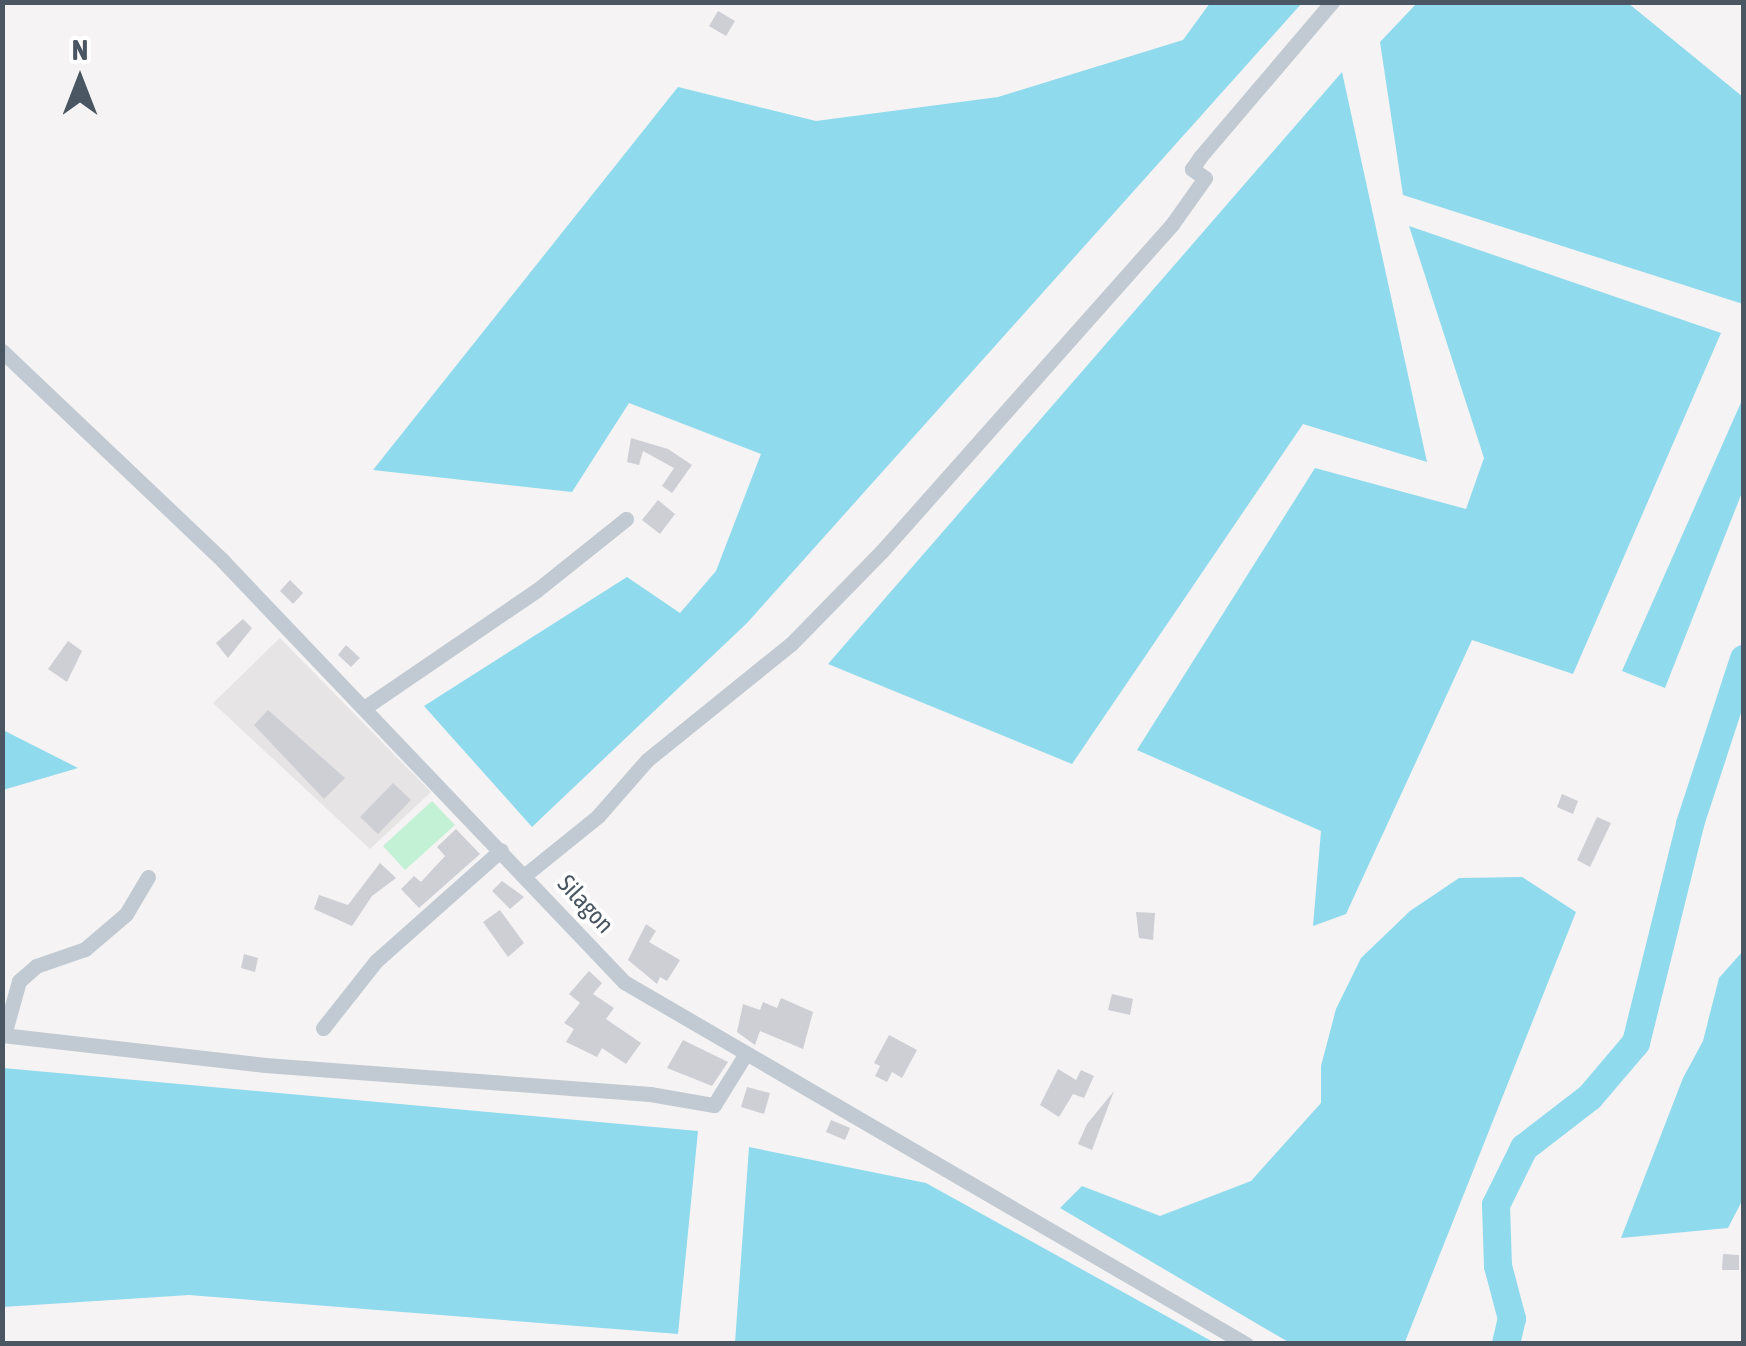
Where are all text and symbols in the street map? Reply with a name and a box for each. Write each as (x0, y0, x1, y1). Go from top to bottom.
north arrow (30, 30, 130, 130)
text: N (72, 34, 88, 66)
street label: Silagon (552, 869, 620, 939)

